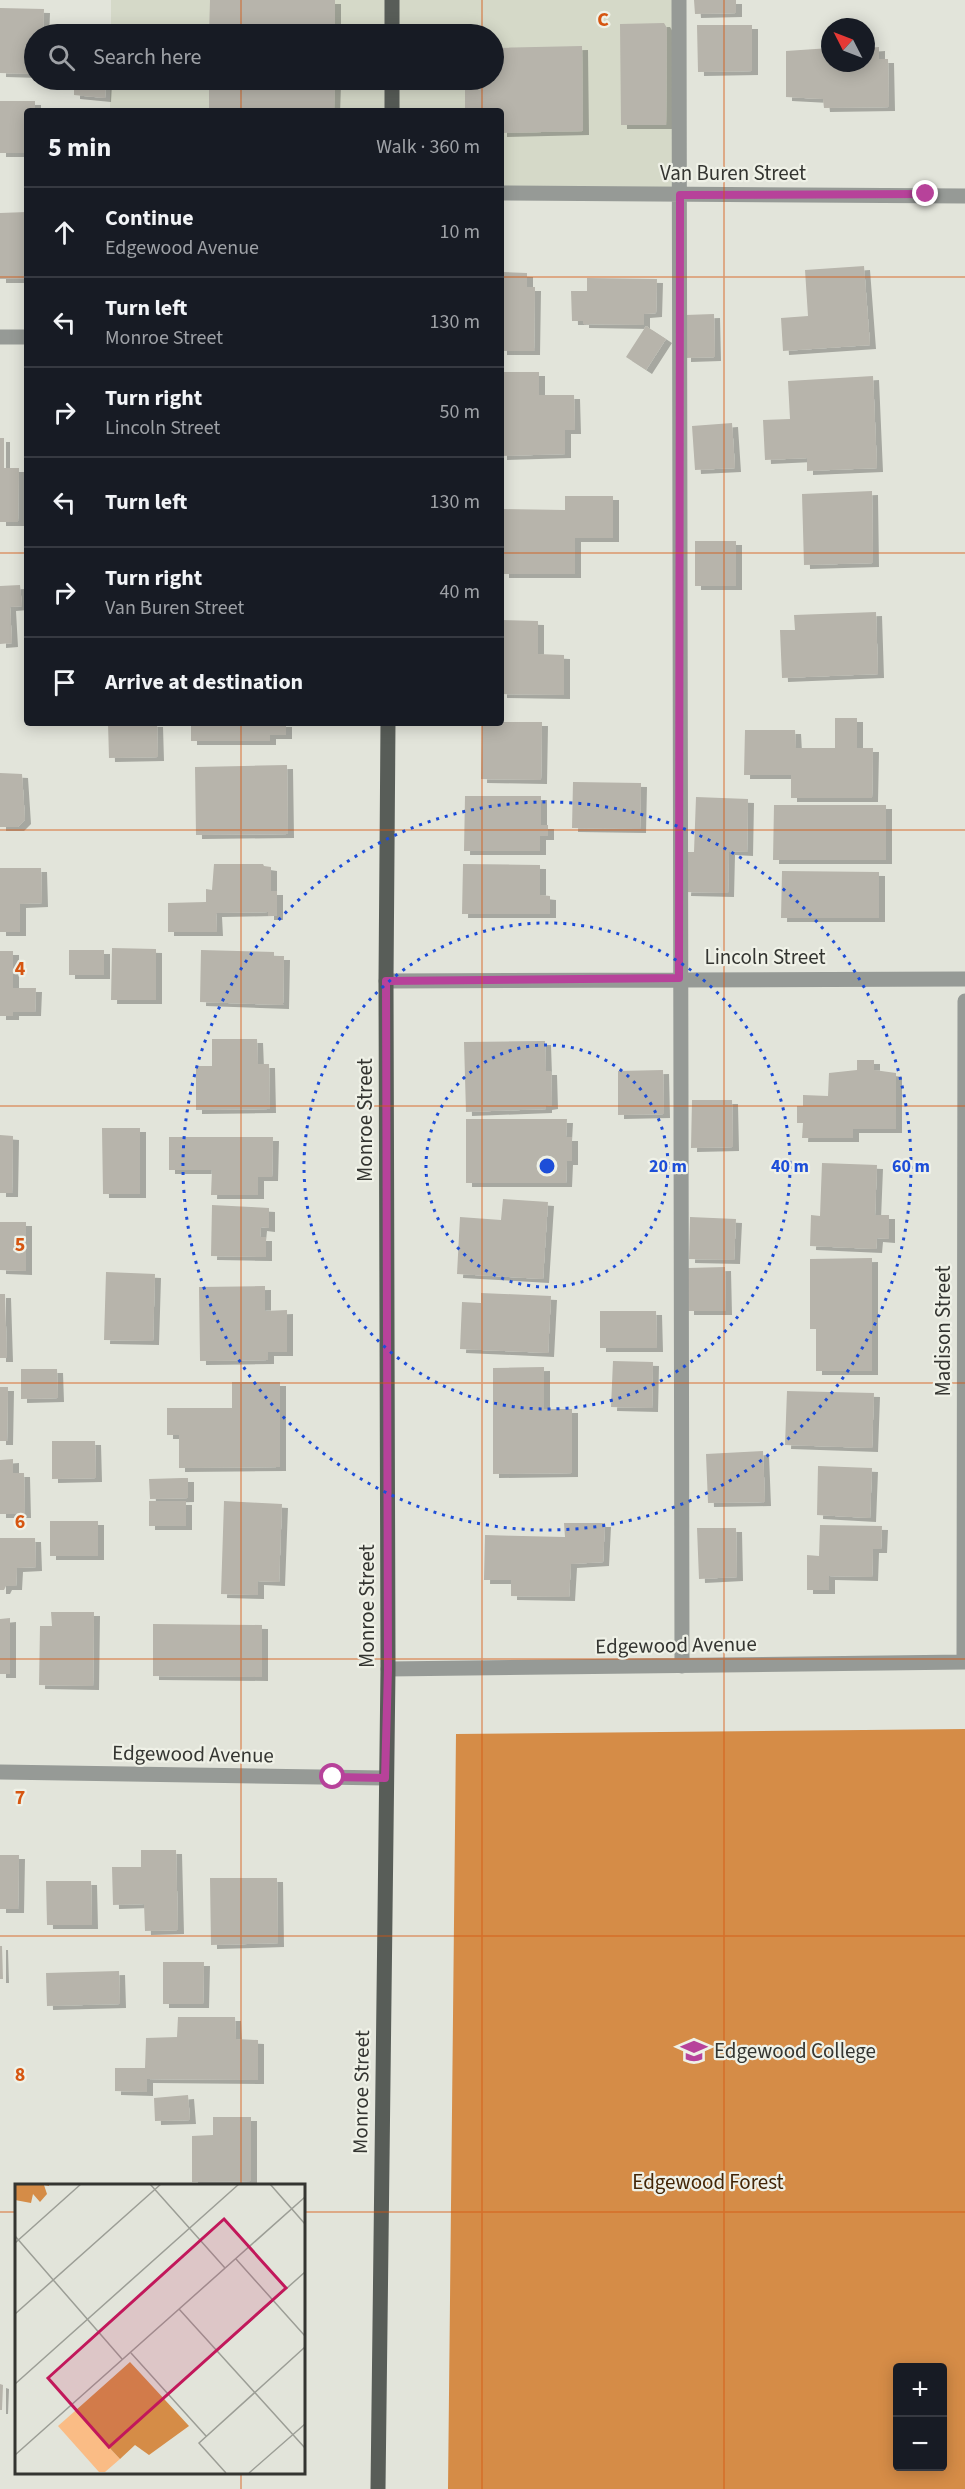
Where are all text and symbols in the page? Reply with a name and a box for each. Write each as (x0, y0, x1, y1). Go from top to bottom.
text: C (597, 6, 609, 34)
north arrow (821, 18, 875, 72)
search box (24, 24, 504, 90)
icon: search (45, 41, 78, 74)
text: Search here (93, 41, 201, 73)
text: 5 min (48, 129, 111, 166)
text: Walk · 360 m (376, 133, 480, 161)
street label: Van Buren Street (660, 158, 806, 188)
route end (912, 180, 938, 206)
text: Continue (105, 202, 194, 234)
icon: ahead (48, 216, 81, 249)
text: 10 m (440, 218, 480, 246)
text: Edgewood Avenue (105, 234, 259, 262)
text: Turn left (105, 292, 187, 324)
icon: left (48, 306, 81, 339)
text: 130 m (430, 308, 480, 336)
text: Monroe Street (105, 324, 223, 352)
text: Turn right (105, 382, 202, 414)
icon: right (48, 396, 81, 429)
text: 50 m (440, 398, 480, 426)
text: Lincoln Street (105, 414, 220, 442)
icon: left (48, 486, 81, 519)
text: Turn left (105, 486, 187, 518)
text: 130 m (430, 488, 480, 516)
text: Turn right (105, 562, 202, 594)
icon: right (48, 576, 81, 609)
text: 40 m (440, 578, 480, 606)
text: Van Buren Street (105, 594, 244, 622)
icon: arrive (48, 666, 81, 699)
text: Arrive at destination (105, 666, 303, 698)
street label: Lincoln Street (704, 942, 826, 972)
text: 4 (15, 955, 26, 983)
street label: Monroe Street (350, 1058, 380, 1182)
text: 20 m (649, 1154, 687, 1179)
text: 40 m (771, 1154, 809, 1179)
text: 60 m (892, 1154, 930, 1179)
centre of rings (537, 1156, 557, 1176)
text: 5 (15, 1231, 25, 1259)
street label: Madison Street (928, 1265, 958, 1397)
text: 6 (15, 1508, 25, 1536)
street label: Monroe Street (352, 1544, 382, 1668)
street label: Edgewood Avenue (595, 1629, 757, 1661)
street label: Edgewood Avenue (112, 1738, 274, 1770)
route start (319, 1763, 345, 1789)
text: 7 (15, 1784, 25, 1812)
street label: Monroe Street (345, 2030, 377, 2154)
school or university icon: Edgewood College (679, 2036, 709, 2066)
place label: Edgewood College (714, 2036, 876, 2066)
text: 8 (15, 2061, 25, 2089)
park label: Edgewood Forest (632, 2167, 784, 2197)
inset map (15, 2184, 304, 2474)
map controls (893, 2363, 947, 2471)
button: + (893, 2363, 947, 2417)
button: − (893, 2417, 947, 2471)

